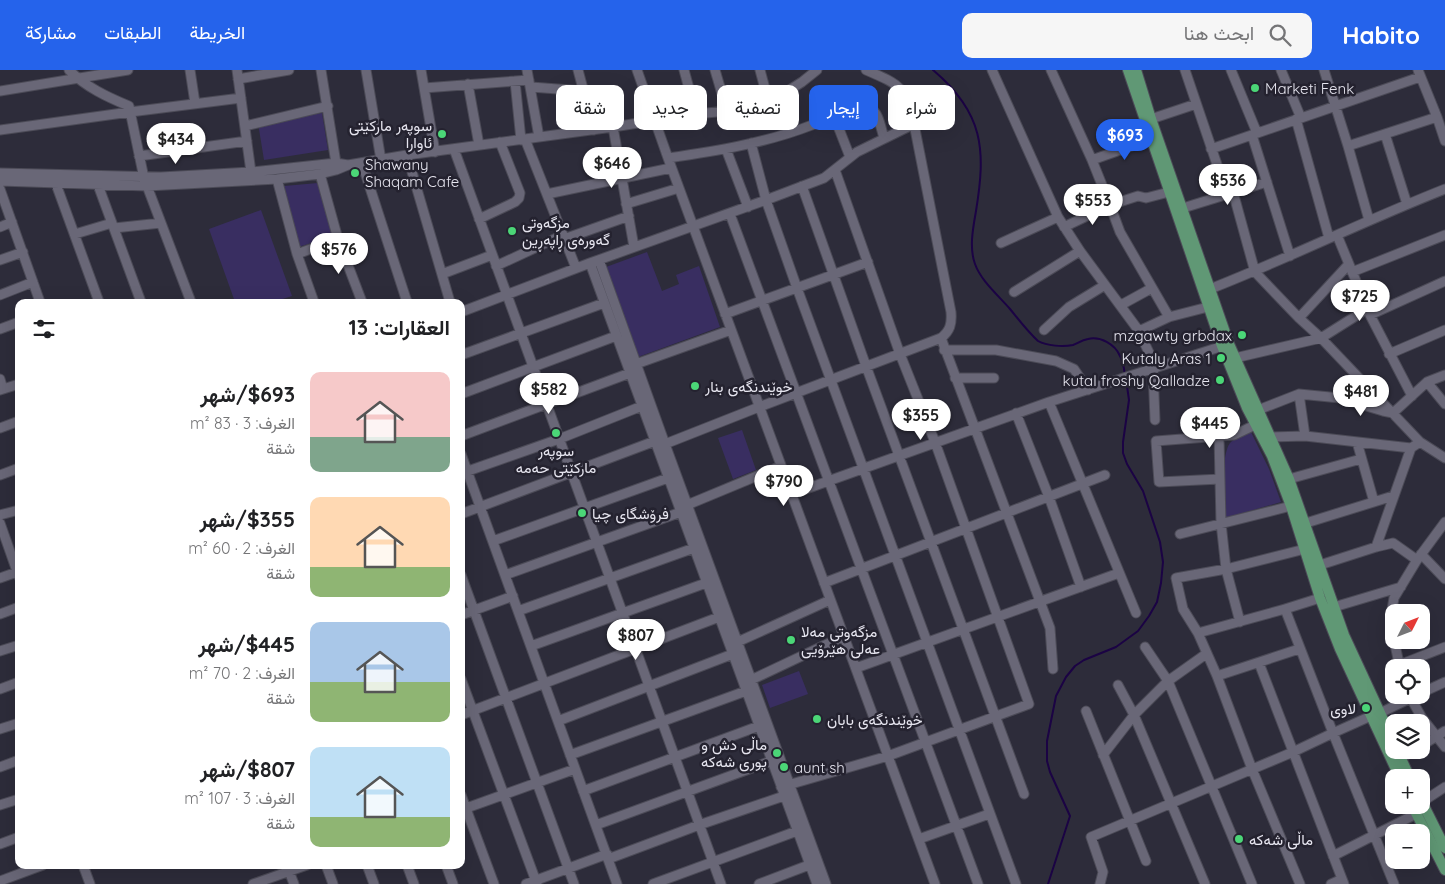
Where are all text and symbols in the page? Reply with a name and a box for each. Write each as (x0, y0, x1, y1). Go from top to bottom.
search box (962, 13, 1312, 58)
text: Habito (1342, 20, 1420, 50)
text: مشاركة (25, 21, 76, 44)
text: الطبقات (104, 21, 161, 44)
text: الخريطة (189, 21, 245, 44)
text: ابحث هنا (1184, 21, 1254, 45)
icon: search (1266, 21, 1294, 49)
place label: Marketi Fenk (1265, 79, 1354, 98)
marker: Marketi Fenk (1249, 82, 1261, 94)
chip: شقة (556, 85, 624, 130)
chip: جديد (634, 85, 707, 130)
chip: تصفية (717, 85, 799, 130)
chip: إيجار (809, 85, 878, 130)
chip: شراء (888, 85, 955, 130)
place label: سوپەر مارکێتی ئاوارا (349, 116, 432, 152)
pin: $693 (1095, 118, 1155, 161)
pin: $434 (146, 122, 206, 165)
text: $693 (1107, 125, 1143, 145)
marker: سوپەر مارکێتی ئاوارا (436, 128, 448, 140)
text: $434 (158, 129, 194, 149)
pin: $646 (582, 146, 642, 189)
text: $646 (594, 153, 630, 173)
place label: Shawany Shaqam Cafe (365, 155, 459, 191)
pin: $536 (1198, 164, 1258, 206)
marker: Shawany Shaqam Cafe (349, 167, 361, 179)
text: $536 (1210, 170, 1246, 190)
pin: $553 (1063, 184, 1123, 226)
text: $553 (1075, 190, 1111, 210)
place label: مزگەوتی گەورەی ڕاپەڕین (522, 213, 610, 252)
marker: مزگەوتی گەورەی ڕاپەڕین (506, 225, 518, 237)
pin: $576 (309, 232, 369, 275)
text: $576 (321, 239, 357, 259)
pin: $725 (1330, 280, 1390, 322)
text: $725 (1342, 286, 1378, 306)
text: العقارات: 13 (349, 314, 450, 340)
icon: filters (30, 315, 58, 343)
place label: mzgawty grbdax (1113, 326, 1232, 345)
marker: mzgawty grbdax (1236, 329, 1248, 341)
place label: Kutaly Aras 1 (1121, 349, 1211, 368)
marker: Kutaly Aras 1 (1215, 352, 1227, 364)
place label: kutal froshy Qalladze (1062, 371, 1210, 390)
pin: $582 (519, 372, 579, 415)
marker: kutal froshy Qalladze (1214, 374, 1226, 386)
pin: $481 (1331, 374, 1391, 417)
place label: خوێندنگەی بنار (704, 377, 792, 397)
text: $582 (531, 379, 567, 399)
marker: خوێندنگەی بنار (689, 380, 701, 392)
text: $693/شهر (200, 381, 295, 407)
text: $481 (1344, 381, 1378, 401)
icon: home (350, 392, 410, 452)
pin: $355 (891, 398, 951, 441)
text: $355 (903, 405, 939, 425)
pin: $445 (1180, 406, 1240, 449)
text: الغرف: 3 · 83 m² (190, 413, 295, 433)
text: $445 (1191, 413, 1229, 433)
marker: سوپەر مارکێتی حەمە (550, 427, 562, 439)
text: شقة (266, 438, 295, 458)
place label: سوپەر مارکێتی حەمە (516, 441, 596, 478)
pin: $790 (754, 464, 814, 507)
text: $790 (765, 471, 803, 491)
place label: فرۆشگای چیا (592, 504, 669, 524)
text: $355/شهر (200, 506, 295, 532)
marker: فرۆشگای چیا (576, 507, 588, 519)
icon: home (350, 517, 410, 577)
text: الغرف: 2 · 60 m² (188, 538, 295, 558)
text: شقة (266, 563, 295, 583)
north arrow (1385, 604, 1430, 649)
map controls (1385, 604, 1430, 869)
pin: $807 (606, 618, 666, 661)
place label: مزگەوتی مەلا عەلی هێرۆیی (801, 622, 880, 659)
text: $807 (618, 625, 654, 645)
text: $445/شهر (198, 631, 295, 657)
marker: مزگەوتی مەلا عەلی هێرۆیی (785, 634, 797, 646)
icon: home (350, 642, 410, 702)
button: locate (1385, 659, 1430, 704)
text: الغرف: 2 · 70 m² (189, 663, 295, 683)
text: شقة (266, 688, 295, 708)
place label: لاوی (1330, 699, 1356, 719)
marker: لاوی (1360, 702, 1372, 714)
place label: خوێندنگەی بابان (827, 710, 923, 730)
marker: خوێندنگەی بابان (811, 713, 823, 725)
button: layers (1385, 714, 1430, 759)
place label: ماڵی دش و پوری شەکە (701, 735, 767, 772)
marker: ماڵی دش و پوری شەکە (771, 747, 783, 759)
text: $807/شهر (200, 756, 295, 782)
place label: aunt sh (794, 758, 845, 777)
marker: aunt sh (778, 761, 790, 773)
icon: home (350, 767, 410, 827)
button: + (1385, 769, 1430, 814)
text: الغرف: 3 · 107 m² (184, 788, 295, 808)
text: شقة (266, 813, 295, 833)
button: − (1385, 824, 1430, 869)
place label: ماڵی شەکە (1249, 830, 1313, 850)
marker: ماڵی شەکە (1233, 833, 1245, 845)

